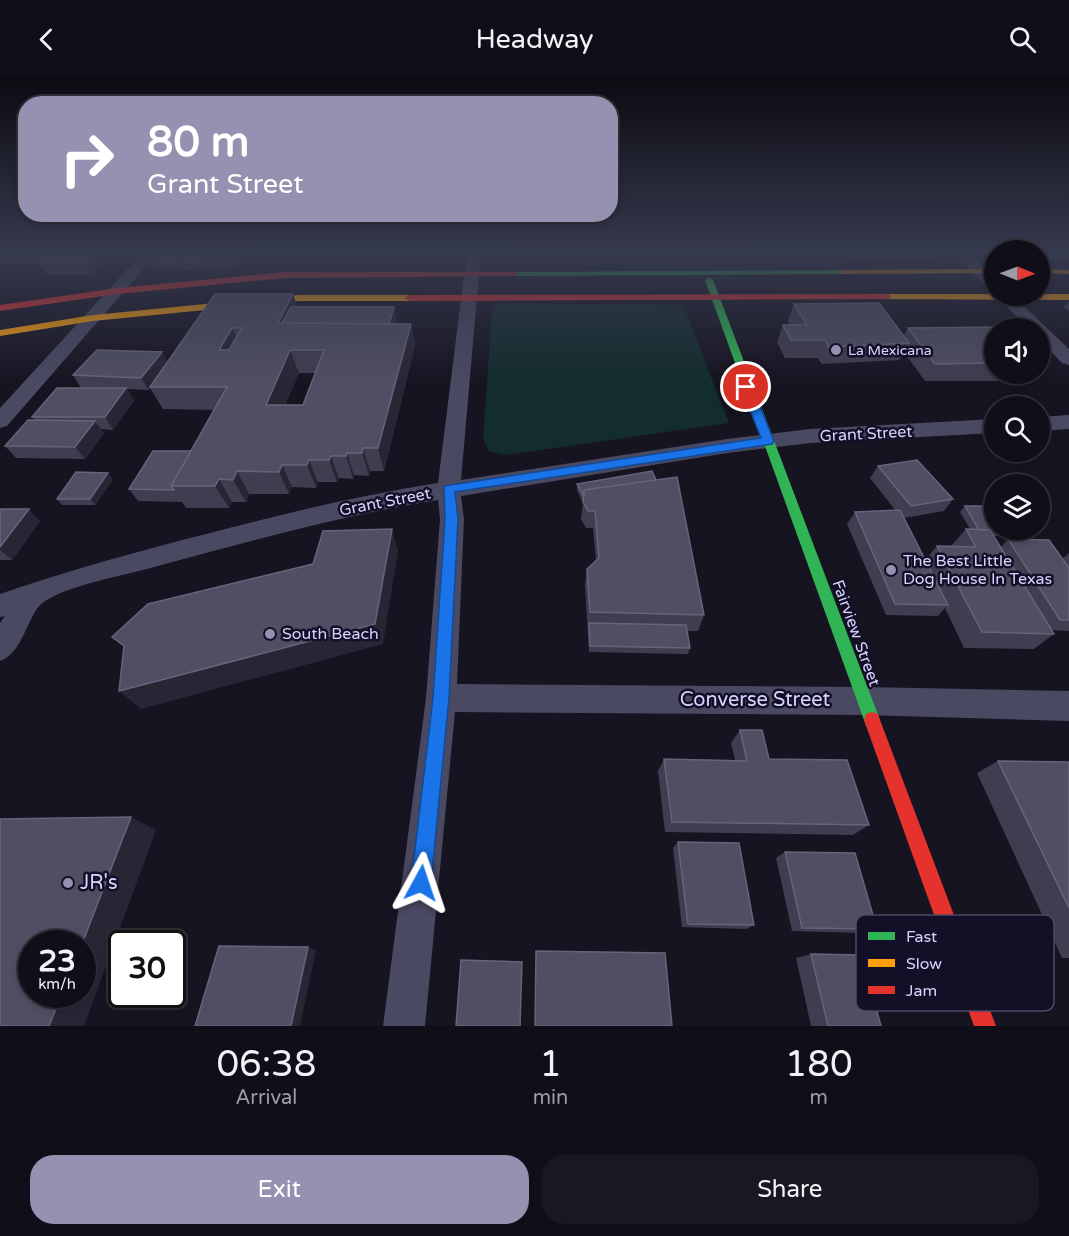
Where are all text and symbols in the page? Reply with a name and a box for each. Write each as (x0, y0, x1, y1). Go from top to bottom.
icon: back (30, 23, 63, 56)
text: Headway (475, 23, 594, 56)
icon: search (1006, 23, 1039, 56)
text: 80 m (147, 117, 249, 168)
icon: right (48, 120, 126, 198)
text: Grant Street (147, 168, 304, 201)
north arrow (984, 240, 1050, 306)
map controls (984, 240, 1050, 540)
button: sound (984, 318, 1050, 384)
place label: La Mexicana (848, 342, 932, 359)
marker: La Mexicana (829, 343, 843, 357)
pin (720, 361, 771, 412)
icon: arrive (729, 370, 762, 403)
button: search (984, 396, 1050, 462)
street label: Grant Street (819, 422, 913, 446)
button: layers (984, 474, 1050, 540)
street label: Grant Street (338, 483, 432, 521)
place label: The Best Little Dog House In Texas (903, 551, 1052, 589)
marker: The Best Little Dog House In Texas (884, 563, 898, 577)
street label: Fairview Street (828, 577, 884, 689)
place label: South Beach (282, 624, 379, 644)
marker: South Beach (263, 627, 277, 641)
street label: Converse Street (680, 688, 831, 712)
position arrow (389, 851, 453, 915)
place label: JR's (80, 871, 118, 895)
marker: JR's (61, 876, 75, 890)
legend (856, 915, 1054, 1011)
text: Fast (906, 927, 937, 947)
speed limit sign: 30 (108, 930, 186, 1008)
text: 23 (38, 943, 76, 980)
text: Slow (906, 954, 942, 974)
text: km/h (38, 975, 76, 993)
text: Jam (906, 981, 937, 1001)
text: 06:38 (216, 1043, 316, 1086)
text: 1 (539, 1043, 562, 1086)
text: 180 (785, 1043, 853, 1086)
text: Arrival (235, 1086, 297, 1110)
text: min (533, 1086, 568, 1110)
text: m (809, 1086, 828, 1110)
button: Exit (30, 1155, 529, 1224)
button: Share (541, 1155, 1039, 1224)

